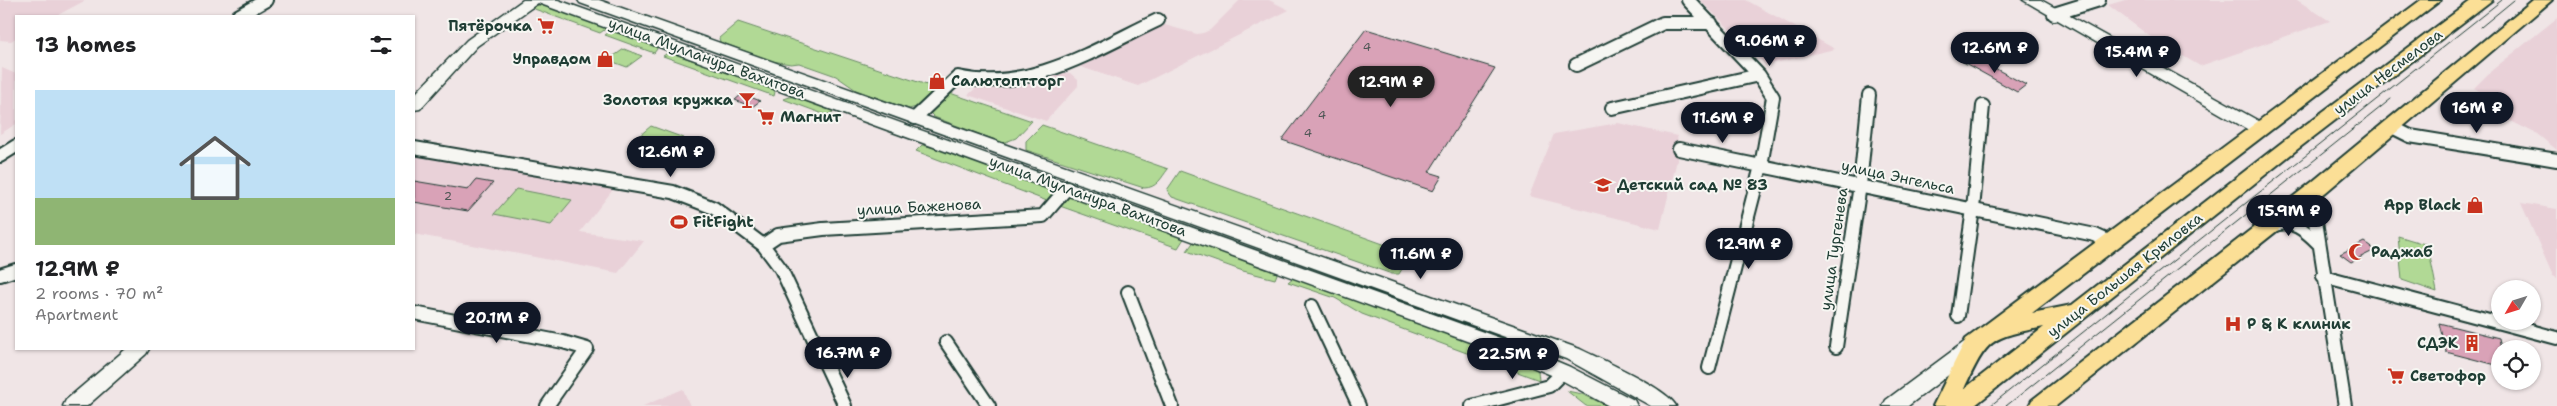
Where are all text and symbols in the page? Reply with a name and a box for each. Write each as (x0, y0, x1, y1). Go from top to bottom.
street label: улица Мулланура Вахитова (605, 13, 809, 103)
place label: Пятёрочка (448, 16, 533, 36)
supermarket icon: Пятёрочка (536, 16, 556, 36)
pin: 9.06M ₽ (1724, 24, 1816, 67)
street label: улица Несмелова (2329, 24, 2447, 120)
text: 9.06M ₽ (1735, 30, 1805, 51)
text: 13 homes (35, 31, 136, 59)
icon: filters (367, 31, 395, 59)
pin: 12.6M ₽ (1949, 32, 2041, 74)
pin: 15.4M ₽ (2091, 36, 2183, 78)
text: 12.6M ₽ (1962, 37, 2028, 58)
house number: 4 (1363, 39, 1371, 55)
text: 15.4M ₽ (2105, 41, 2169, 62)
place label: Управдом (512, 49, 592, 69)
shop icon: Управдом (595, 49, 615, 69)
pin: 12.9M ₽ (1345, 66, 1437, 108)
shop icon: Салютоптторг (927, 71, 947, 91)
place label: Салютоптторг (951, 71, 1064, 91)
text: 12.9M ₽ (1359, 71, 1423, 92)
place label: Золотая кружка (603, 90, 734, 110)
bar icon: Золотая кружка (737, 90, 757, 110)
pin: 16M ₽ (2442, 92, 2512, 134)
text: 16M ₽ (2451, 97, 2503, 118)
pin: 11.6M ₽ (1677, 102, 1769, 144)
supermarket icon: Магнит (756, 107, 776, 127)
place label: Магнит (780, 107, 841, 127)
house number: 4 (1318, 107, 1326, 123)
text: 11.6M ₽ (1692, 107, 1754, 128)
icon: home (170, 123, 260, 213)
house number: 4 (1304, 125, 1312, 141)
pin: 12.6M ₽ (625, 136, 717, 178)
text: 12.6M ₽ (638, 141, 704, 162)
street label: улица Мулланура Вахитова (986, 151, 1190, 241)
street label: улица Энгельса (1839, 155, 1957, 199)
school or university icon: Детский сад № 83 (1593, 175, 1613, 195)
place label: Детский сад № 83 (1617, 175, 1768, 195)
street label: улица Тургенева (1815, 186, 1853, 312)
house number: 2 (444, 188, 452, 204)
street label: улица Баженова (856, 194, 982, 220)
pin: 15.9M ₽ (2243, 194, 2335, 237)
place label: App Black (2384, 195, 2461, 215)
shop icon: App Black (2465, 195, 2485, 215)
text: 15.9M ₽ (2257, 200, 2321, 221)
street label: улица Большая Крыловка (2043, 208, 2207, 342)
sports icon: FitFight (669, 212, 689, 232)
place label: FitFight (693, 212, 754, 232)
pin: 12.9M ₽ (1703, 228, 1795, 270)
text: 12.9M ₽ (1717, 233, 1781, 254)
pin: 11.6M ₽ (1375, 238, 1467, 280)
mosque icon: Раджаб (2347, 242, 2367, 262)
place label: Раджаб (2371, 242, 2433, 262)
text: 11.6M ₽ (1390, 243, 1452, 264)
text: 12.9M ₽ (35, 255, 120, 283)
north arrow (2491, 280, 2541, 330)
map controls (2491, 280, 2541, 390)
text: 2 rooms · 70 m² (35, 283, 163, 304)
pin: 20.1M ₽ (451, 302, 543, 344)
text: Apartment (35, 304, 118, 325)
text: 20.1M ₽ (465, 307, 529, 328)
hospital icon: Р & К клиник (2223, 314, 2243, 334)
place label: Р & К клиник (2247, 314, 2351, 334)
place label: СДЭК (2417, 333, 2459, 353)
building icon: СДЭК (2462, 333, 2482, 353)
pin: 16.7M ₽ (802, 336, 894, 379)
pin: 22.5M ₽ (1467, 338, 1559, 380)
button: locate (2491, 340, 2541, 390)
text: 16.7M ₽ (816, 342, 880, 363)
text: 22.5M ₽ (1478, 343, 1548, 364)
supermarket icon: Светофор (2386, 366, 2406, 386)
place label: Светофор (2410, 366, 2486, 386)

